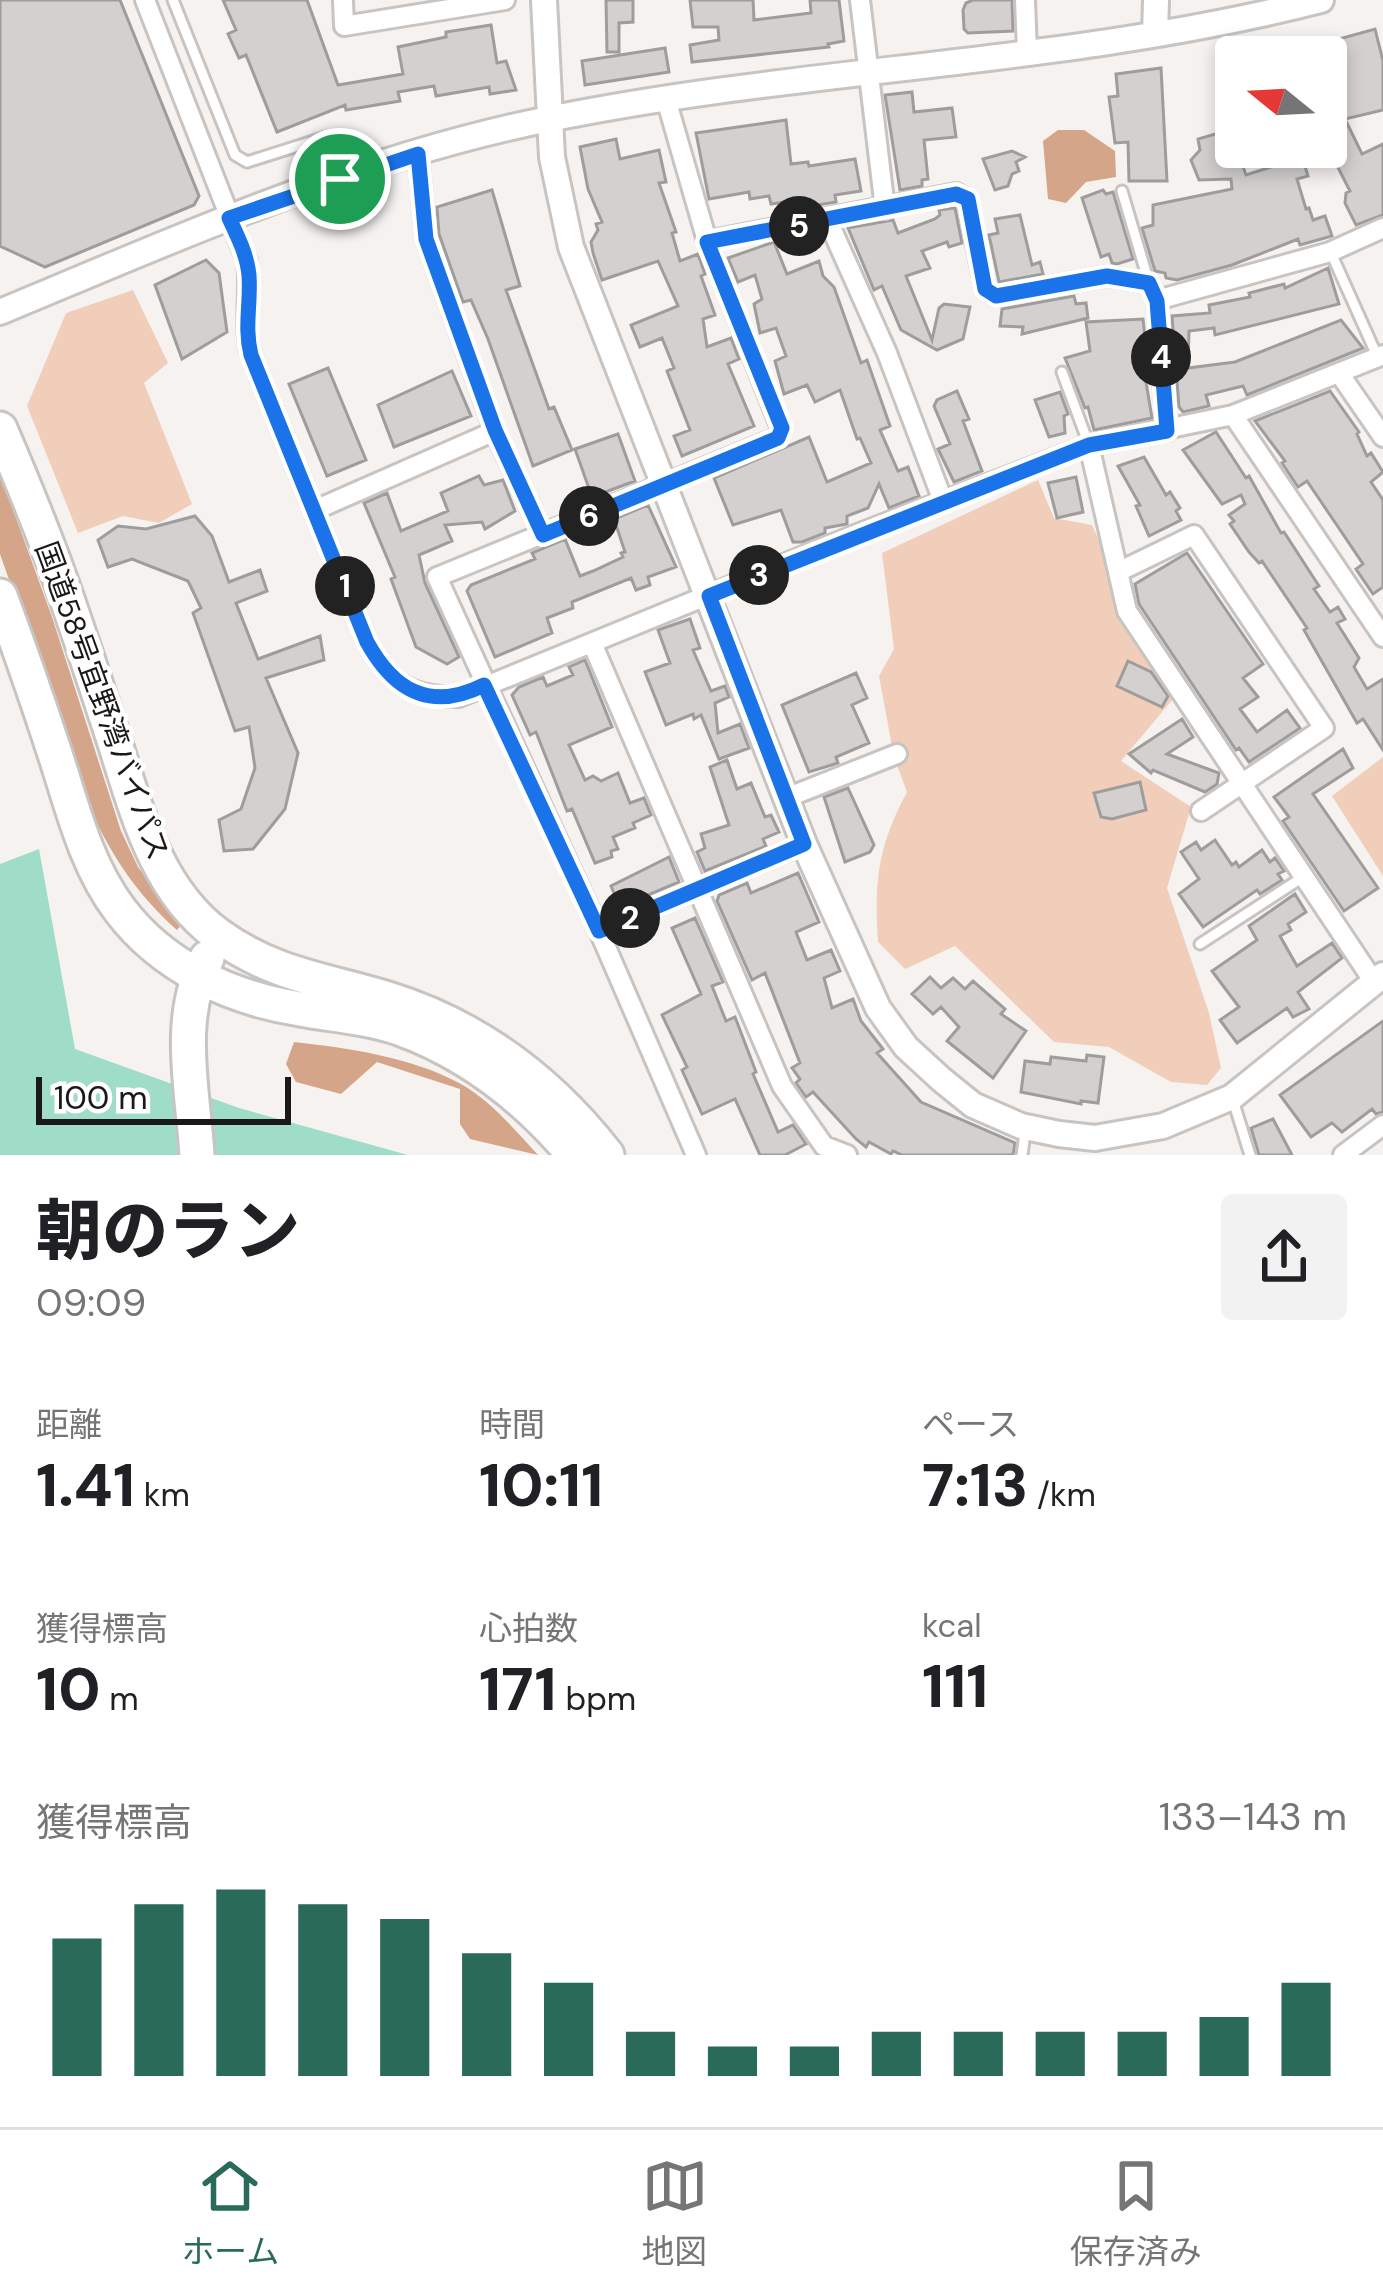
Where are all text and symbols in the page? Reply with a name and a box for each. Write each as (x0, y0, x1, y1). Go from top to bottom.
north arrow (1215, 36, 1347, 168)
map controls (1215, 36, 1347, 168)
pin (289, 128, 391, 230)
icon: arrive (307, 146, 373, 212)
pin: 5 (769, 196, 829, 256)
text: 5 (789, 204, 809, 247)
pin: 4 (1131, 327, 1191, 387)
text: 4 (1150, 335, 1172, 378)
pin: 6 (559, 486, 619, 546)
text: 6 (579, 494, 599, 537)
street label: 国道58号宜野湾バイパス (27, 536, 178, 865)
pin: 3 (729, 545, 789, 605)
text: 3 (749, 553, 769, 596)
pin: 1 (315, 556, 375, 616)
text: 1 (339, 564, 351, 607)
pin: 2 (600, 888, 660, 948)
text: 2 (620, 896, 640, 939)
scale bar (36, 1071, 291, 1124)
text: 100 m (54, 1076, 148, 1119)
text: 朝のラン (36, 1189, 300, 1274)
button: share (1221, 1194, 1347, 1320)
text: 09:09 (36, 1277, 146, 1328)
text: 距離 (36, 1403, 102, 1446)
text: 時間 (479, 1403, 545, 1446)
text: ペース (922, 1403, 1019, 1446)
text: 1.41 (36, 1446, 135, 1525)
text: 10:11 (479, 1446, 603, 1525)
text: 7:13 (922, 1446, 1028, 1525)
text: km (135, 1473, 190, 1516)
text: /km (1028, 1473, 1096, 1516)
text: kcal (922, 1604, 982, 1647)
text: 獲得標高 (36, 1607, 168, 1650)
text: 心拍数 (479, 1607, 578, 1650)
text: 111 (922, 1647, 988, 1726)
text: 10 (36, 1650, 101, 1729)
text: 171 (479, 1650, 557, 1729)
text: m (101, 1677, 139, 1720)
text: bpm (557, 1677, 636, 1720)
text: 133–143 m (1159, 1791, 1347, 1842)
text: 獲得標高 (36, 1797, 192, 1848)
tab: ホーム (181, 2153, 279, 2273)
tab: 地図 (642, 2153, 708, 2273)
tab: 保存済み (1070, 2153, 1202, 2273)

